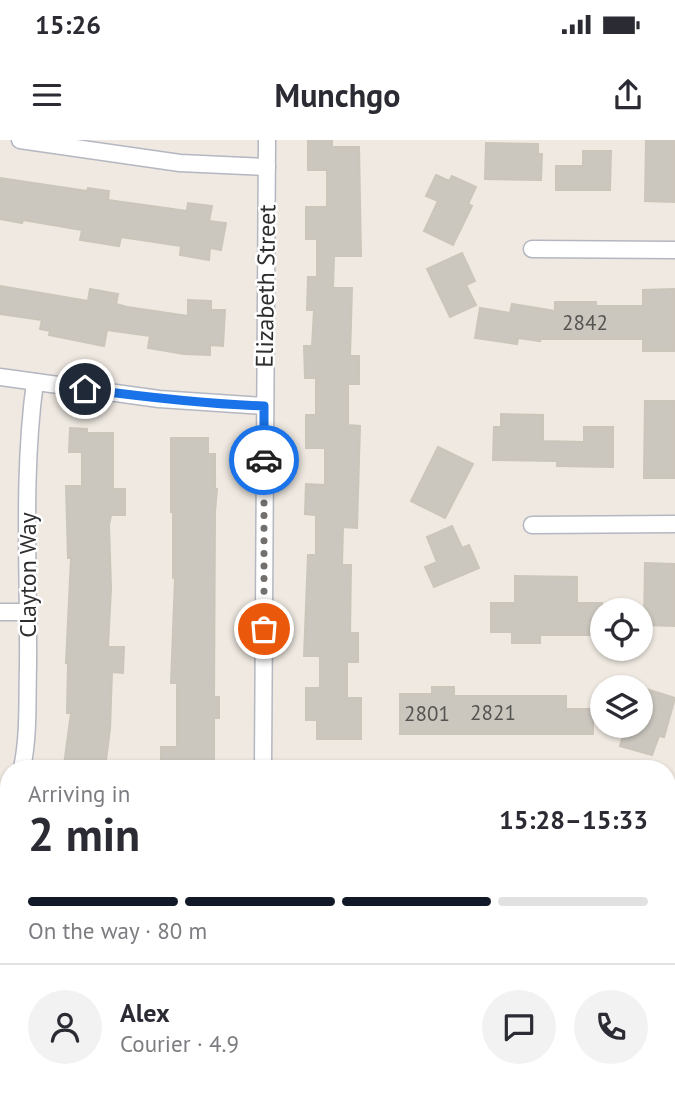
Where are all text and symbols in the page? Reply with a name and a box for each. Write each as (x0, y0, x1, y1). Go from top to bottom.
text: 15:26 (35, 8, 101, 41)
text: Munchgo (275, 74, 400, 116)
icon: menu (28, 76, 66, 114)
icon: share (609, 76, 647, 114)
street label: Elizabeth Street (249, 204, 282, 368)
house number: 2842 (562, 309, 608, 336)
pin (55, 359, 115, 419)
icon: home (66, 370, 104, 408)
courier (229, 425, 299, 495)
icon: car (245, 441, 283, 479)
street label: Clayton Way (12, 512, 43, 638)
map controls (590, 598, 653, 738)
button: locate (590, 598, 653, 661)
pin (234, 599, 294, 659)
icon: bag (245, 610, 283, 648)
button: layers (590, 675, 653, 738)
house number: 2821 (470, 699, 516, 726)
house number: 2801 (404, 700, 450, 727)
text: Arriving in (28, 779, 130, 808)
text: 15:28–15:33 (499, 803, 648, 836)
text: 2 min (28, 804, 140, 864)
text: On the way · 80 m (28, 916, 207, 945)
button: person (28, 990, 102, 1064)
button: chat (482, 990, 556, 1064)
button: phone (574, 990, 648, 1064)
text: Alex (120, 996, 170, 1029)
text: Courier · 4.9 (120, 1029, 239, 1058)

